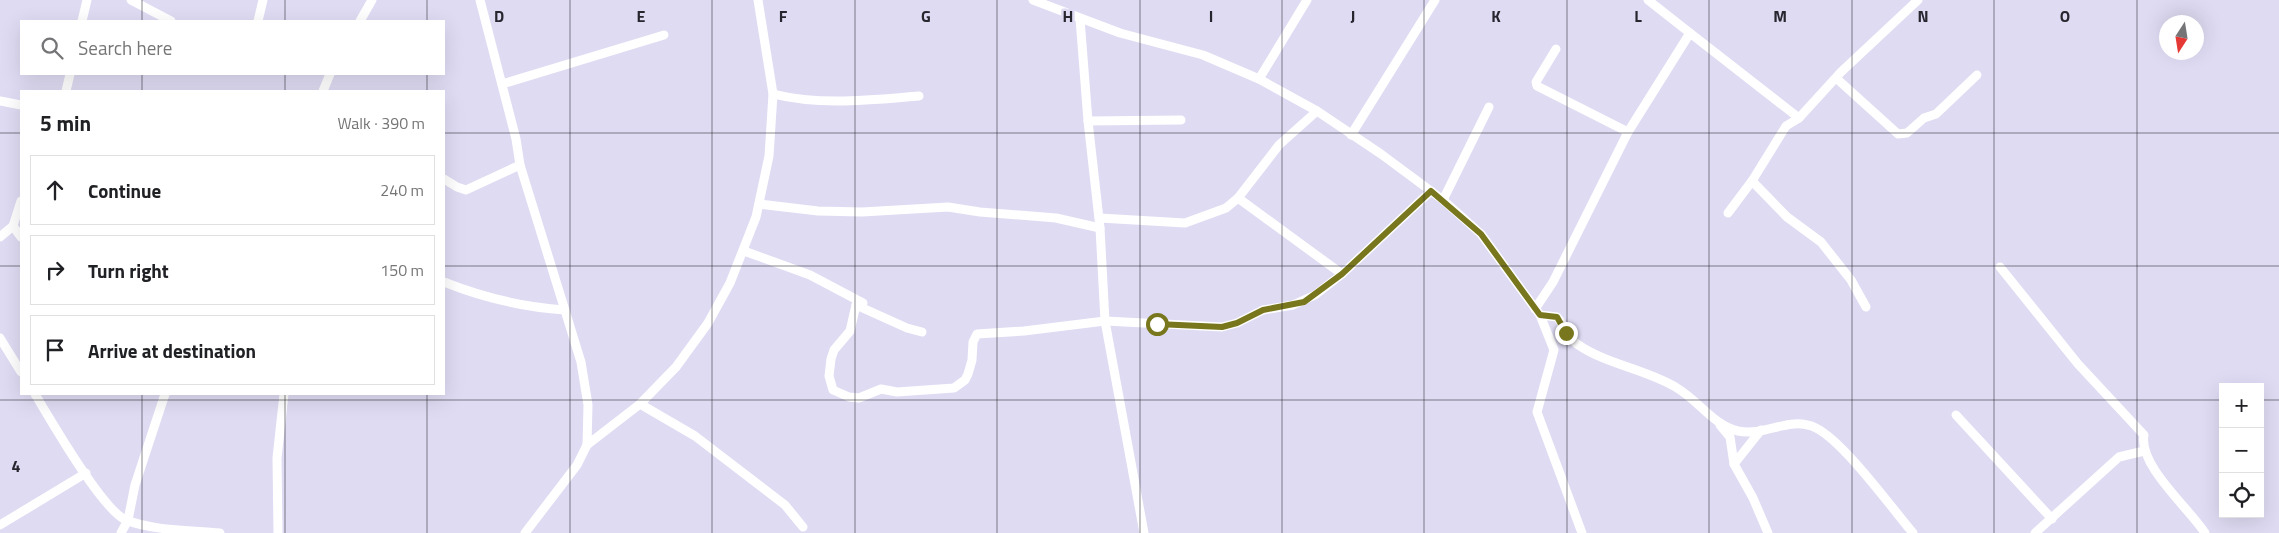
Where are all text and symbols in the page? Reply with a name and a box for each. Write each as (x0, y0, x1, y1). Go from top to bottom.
text: D (494, 4, 504, 28)
text: E (637, 4, 646, 28)
text: F (779, 4, 788, 28)
text: G (921, 4, 931, 28)
text: H (1063, 4, 1073, 28)
text: I (1209, 4, 1213, 28)
text: J (1351, 4, 1355, 28)
text: K (1491, 4, 1501, 28)
text: L (1634, 4, 1642, 28)
text: M (1773, 4, 1787, 28)
text: N (1917, 4, 1929, 28)
text: O (2060, 4, 2070, 28)
north arrow (2159, 15, 2204, 60)
search box (20, 20, 445, 75)
text: Search here (78, 33, 172, 62)
icon: search (38, 34, 66, 62)
text: 5 min (40, 107, 91, 139)
text: Walk · 390 m (337, 111, 425, 135)
icon: ahead (41, 176, 69, 204)
text: Continue (88, 176, 161, 205)
text: 240 m (380, 178, 424, 202)
icon: right (41, 256, 69, 284)
text: Turn right (88, 256, 169, 285)
text: 150 m (380, 258, 424, 282)
route start (1146, 313, 1169, 336)
route end (1555, 322, 1578, 345)
icon: arrive (41, 336, 69, 364)
text: Arrive at destination (88, 336, 256, 365)
map controls (2219, 383, 2264, 518)
button: + (2219, 383, 2264, 428)
button: − (2219, 428, 2264, 473)
text: 4 (12, 454, 21, 478)
button: locate (2219, 473, 2264, 518)

